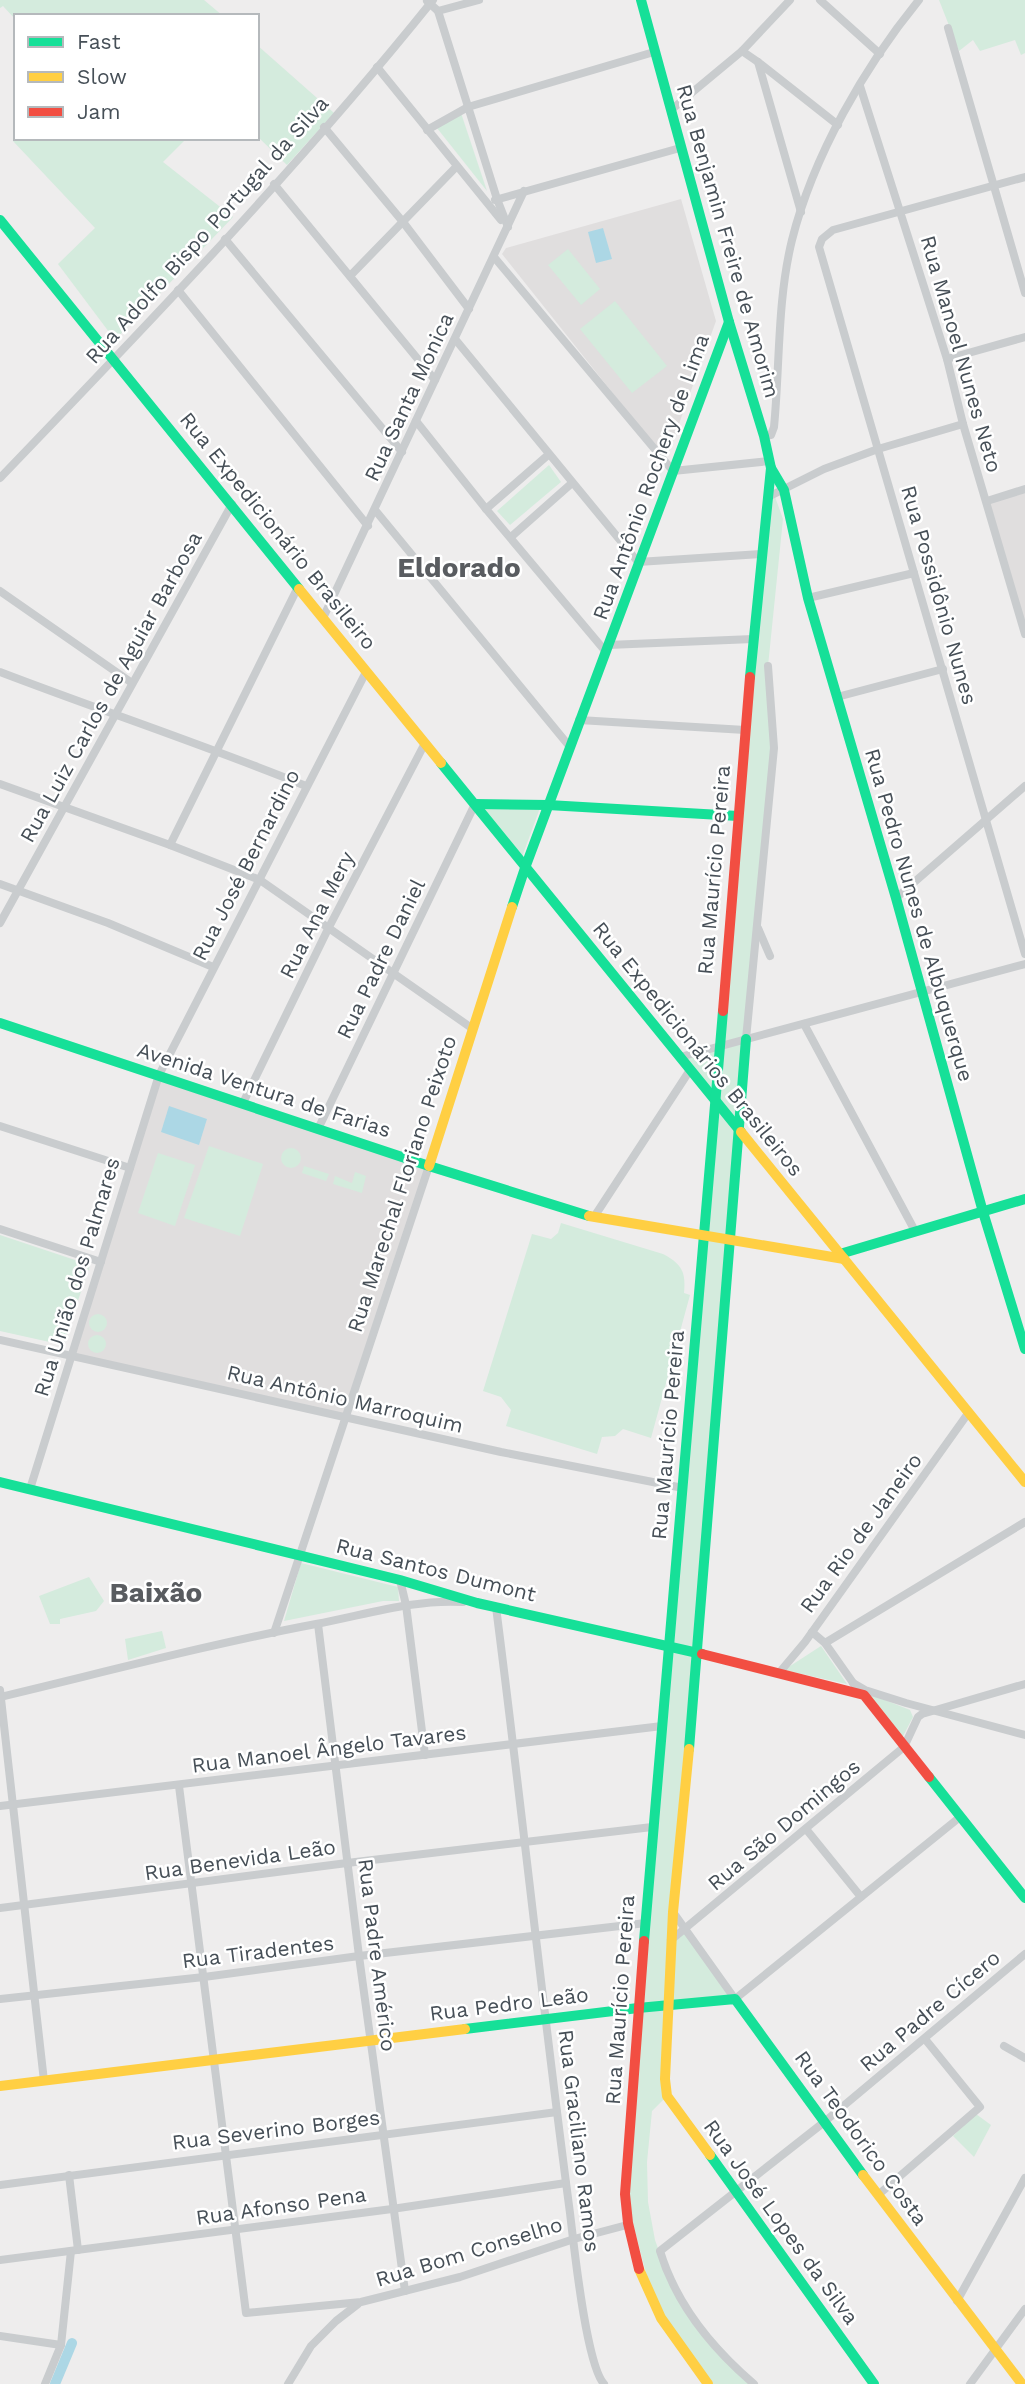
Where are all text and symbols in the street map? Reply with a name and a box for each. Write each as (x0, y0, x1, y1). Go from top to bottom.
legend (14, 14, 259, 140)
text: Fast (77, 29, 121, 54)
text: Slow (77, 64, 127, 89)
street label: Rua Benjamin Freire de Amorim (672, 81, 785, 400)
street label: Rua Adolfo Bispo Portugal da Silva (80, 91, 334, 369)
text: Jam (77, 99, 120, 124)
street label: Rua Manoel Nunes Neto (916, 232, 1007, 475)
street label: Rua Santa Monica (359, 308, 459, 485)
street label: Rua Antônio Rochery de Lima (587, 330, 714, 623)
street label: Rua Expedicionário Brasileiro (175, 407, 382, 654)
street label: Rua Possidônio Nunes (896, 482, 983, 707)
street label: Rua Luiz Carlos de Aguiar Barbosa (14, 527, 207, 847)
district label: Eldorado (397, 551, 521, 584)
street label: Rua Pedro Nunes de Albuquerque (860, 745, 979, 1084)
street label: Rua Maurício Pereira (692, 764, 735, 976)
street label: Rua José Bernardino (186, 765, 305, 965)
street label: Rua Ana Mery (274, 847, 359, 982)
street label: Rua Padre Daniel (331, 874, 430, 1043)
street label: Rua Expedicionários Brasileiros (588, 916, 809, 1181)
street label: Rua Marechal Floriano Peixoto (342, 1032, 461, 1335)
street label: Avenida Ventura de Farias (134, 1037, 394, 1142)
street label: Rua União dos Palmares (28, 1154, 125, 1399)
street label: Rua Maurício Pereira (646, 1329, 689, 1541)
street label: Rua Antônio Marroquim (225, 1359, 466, 1438)
street label: Rua Rio de Janeiro (794, 1448, 927, 1617)
street label: Rua Santos Dumont (334, 1533, 539, 1607)
district label: Baixão (110, 1576, 202, 1609)
street label: Rua Manoel Ângelo Tavares (190, 1719, 468, 1778)
street label: Rua São Domingos (702, 1754, 865, 1896)
street label: Rua Benevida Leão (143, 1834, 337, 1885)
street label: Rua Padre Américo (353, 1857, 402, 2053)
street label: Rua Maurício Pereira (600, 1894, 639, 2106)
street label: Rua Tiradentes (181, 1930, 335, 1973)
street label: Rua Padre Cícero (854, 1945, 1005, 2077)
street label: Rua Pedro Leão (428, 1981, 590, 2026)
street label: Rua Graciliano Ramos (553, 2028, 606, 2254)
street label: Rua Teodorico Costa (790, 2045, 933, 2230)
street label: Rua Severino Borges (171, 2104, 381, 2155)
street label: Rua José Lopes da Silva (699, 2114, 864, 2329)
street label: Rua Afonso Pena (194, 2181, 368, 2230)
street label: Rua Bom Conselho (372, 2211, 565, 2292)

